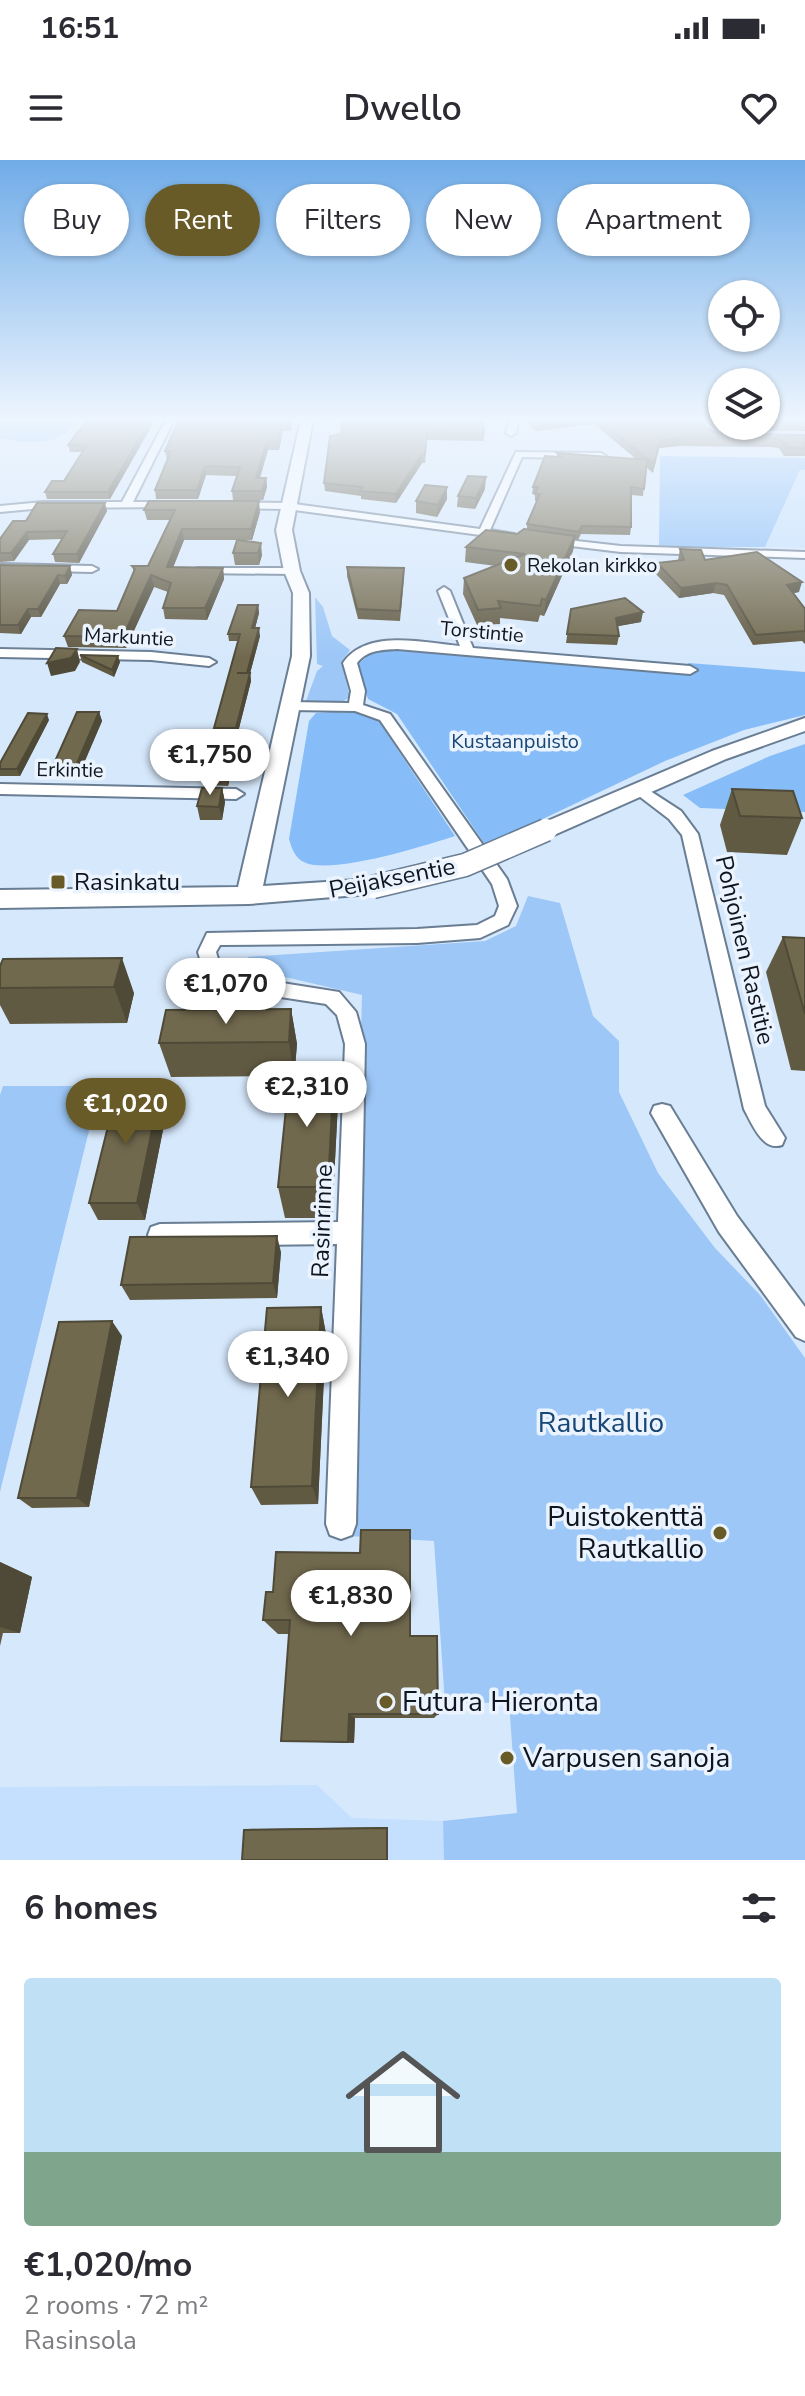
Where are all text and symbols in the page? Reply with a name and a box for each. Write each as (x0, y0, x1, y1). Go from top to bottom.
text: 16:51 (40, 8, 119, 49)
text: Dwello (343, 84, 462, 133)
icon: menu (24, 86, 68, 130)
icon: heart (737, 86, 781, 130)
chip: Buy (24, 184, 129, 256)
chip: Rent (145, 184, 260, 256)
chip: Filters (276, 184, 410, 256)
chip: New (426, 184, 541, 256)
chip: Apartment (557, 184, 750, 256)
map controls (708, 280, 780, 440)
button: locate (708, 280, 780, 352)
button: layers (708, 368, 780, 440)
place label: Rekolan kirkko (527, 552, 657, 579)
marker: Rekolan kirkko (502, 556, 520, 574)
street label: Torstintie (439, 615, 525, 649)
street label: Markuntie (83, 621, 175, 653)
park label: Kustaanpuisto (451, 728, 579, 755)
pin: €1,750 (145, 729, 275, 797)
text: €1,750 (168, 737, 252, 772)
street label: Erkintie (36, 756, 104, 784)
street label: Peijaksentie (326, 850, 458, 906)
street label: Pohjoinen Rastitie (708, 852, 782, 1048)
place label: Rasinkatu (74, 866, 180, 898)
marker: Rasinkatu (49, 873, 67, 891)
pin: €1,070 (161, 958, 291, 1026)
text: €1,070 (184, 966, 268, 1001)
pin: €2,310 (242, 1061, 372, 1129)
text: €2,310 (265, 1069, 349, 1104)
pin: €1,020 (61, 1078, 191, 1146)
text: €1,020 (84, 1086, 168, 1121)
street label: Rasinrinne (304, 1164, 340, 1278)
pin: €1,340 (223, 1331, 353, 1399)
text: €1,340 (246, 1339, 330, 1374)
park label: Rautkallio (538, 1404, 664, 1442)
place label: Puistokenttä Rautkallio (547, 1498, 704, 1568)
marker: Puistokenttä Rautkallio (711, 1524, 729, 1542)
pin: €1,830 (286, 1570, 416, 1638)
text: €1,830 (309, 1578, 393, 1613)
place label: Futura Hieronta (402, 1683, 599, 1721)
marker: Futura Hieronta (377, 1693, 395, 1711)
place label: Varpusen sanoja (522, 1739, 730, 1777)
marker: Varpusen sanoja (498, 1749, 516, 1767)
text: 6 homes (24, 1885, 158, 1931)
icon: filters (737, 1886, 781, 1930)
icon: home (331, 2030, 475, 2174)
text: €1,020/mo (24, 2242, 192, 2288)
text: 2 rooms · 72 m² (24, 2288, 208, 2323)
text: Rasinsola (24, 2323, 137, 2358)

